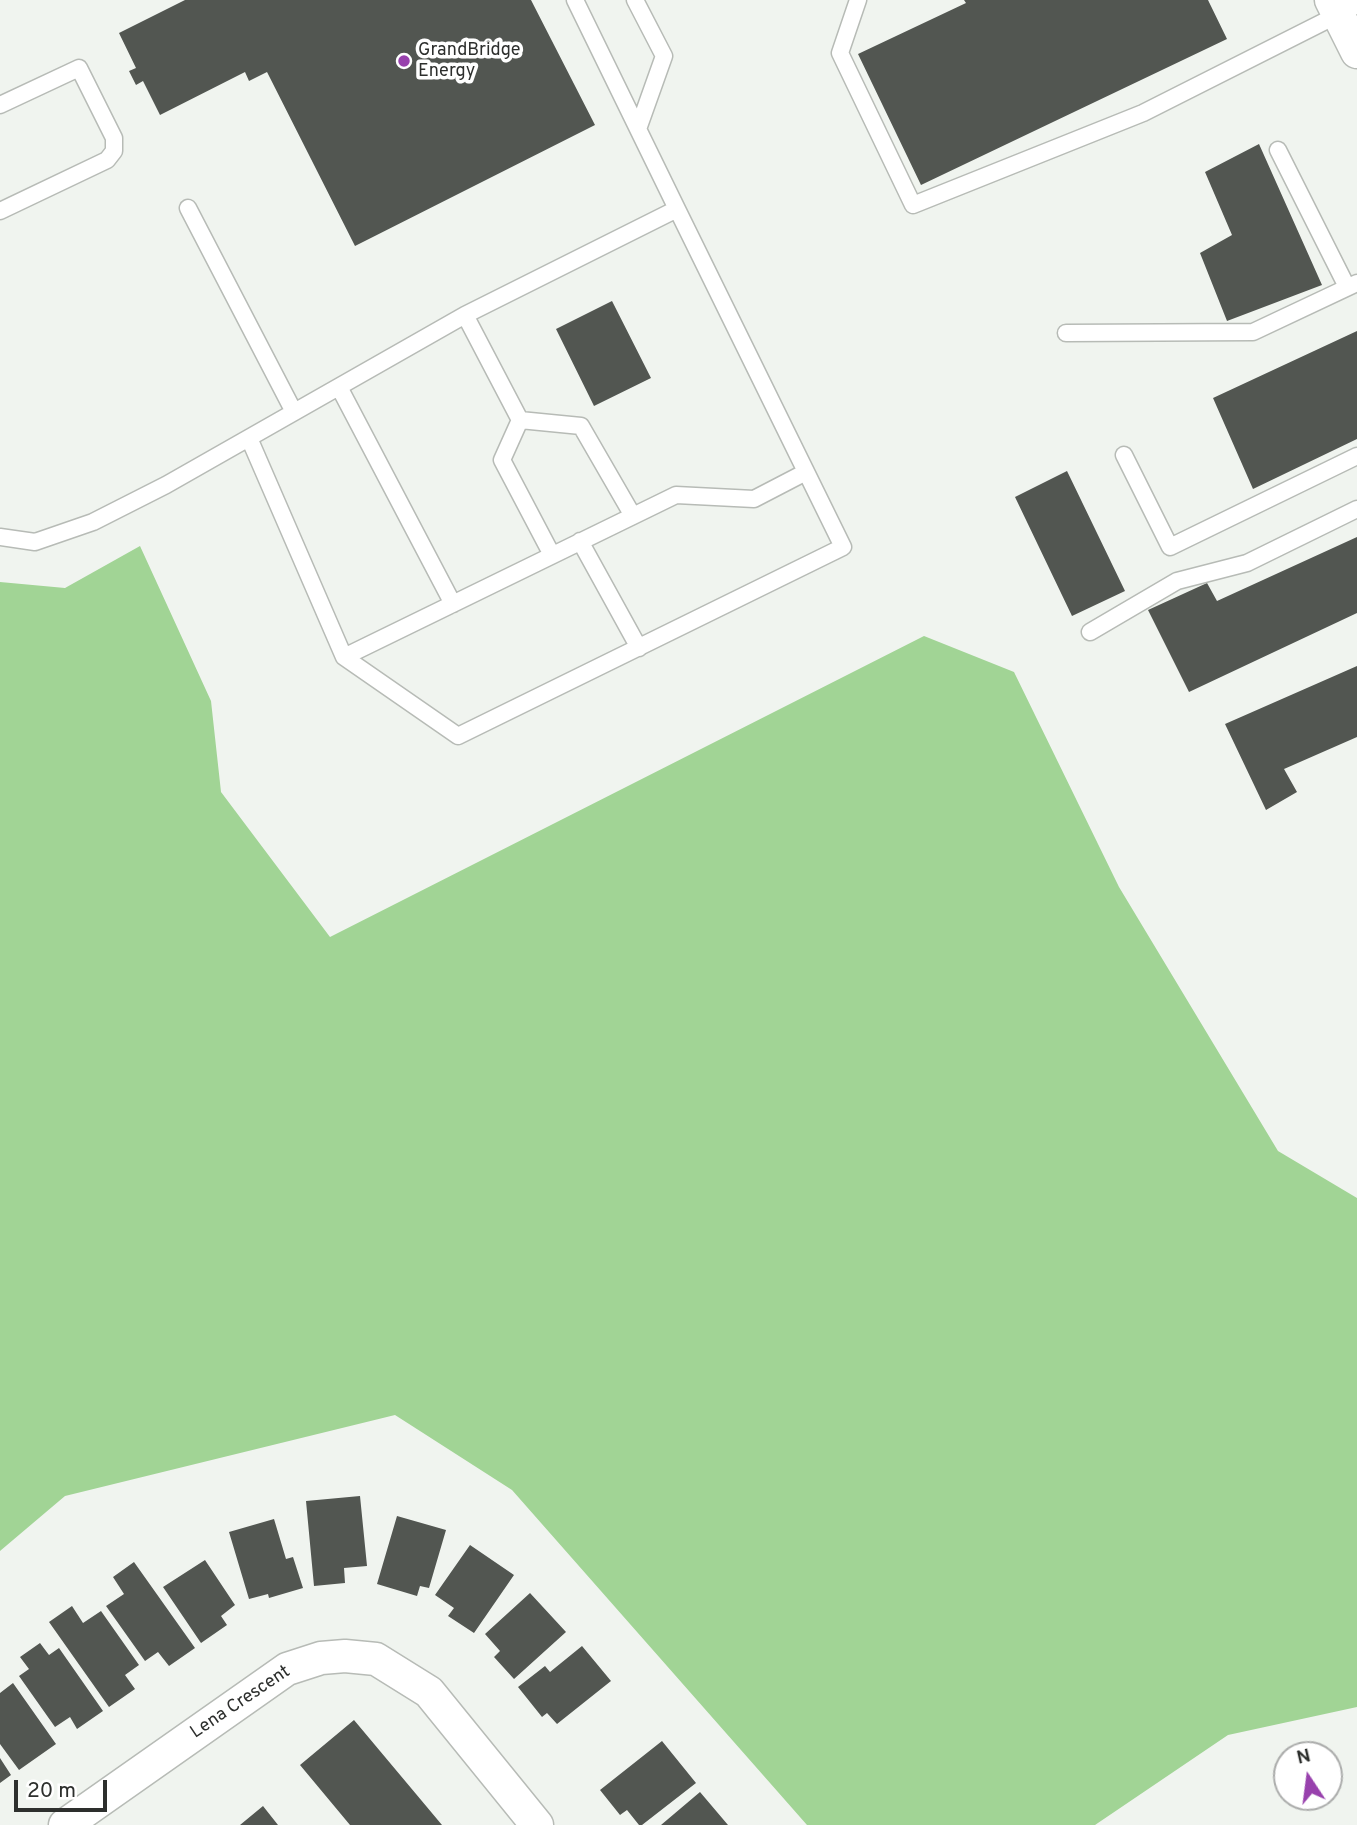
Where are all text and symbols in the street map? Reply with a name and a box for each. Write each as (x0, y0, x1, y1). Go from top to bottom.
place label: GrandBridge Energy (418, 40, 520, 82)
marker: GrandBridge Energy (396, 53, 412, 69)
street label: Lena Crescent (187, 1662, 295, 1744)
north arrow (1273, 1741, 1343, 1811)
text: N (1294, 1744, 1313, 1771)
scale bar (18, 1766, 110, 1810)
text: 20 m (27, 1778, 76, 1805)

